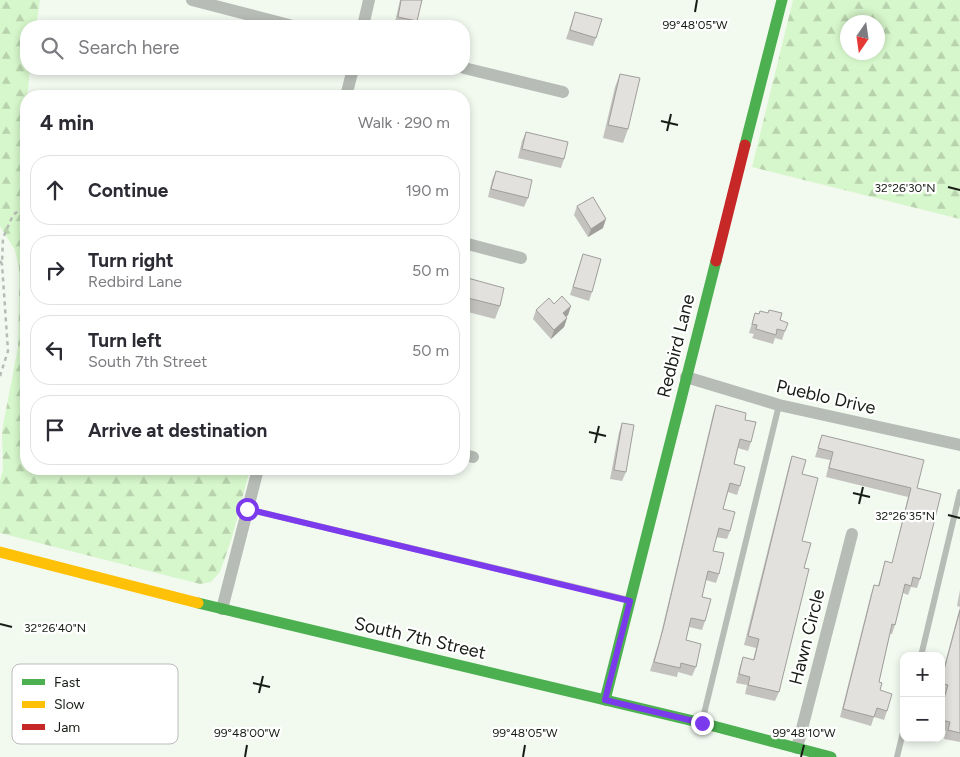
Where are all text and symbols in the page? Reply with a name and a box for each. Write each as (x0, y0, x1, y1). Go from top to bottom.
north arrow (840, 15, 885, 60)
text: 99°48'05"W (662, 18, 728, 32)
search box (20, 20, 470, 75)
icon: search (38, 34, 66, 62)
text: Search here (78, 36, 180, 59)
text: 4 min (40, 110, 94, 135)
text: Walk · 290 m (358, 113, 450, 132)
icon: ahead (41, 176, 69, 204)
text: Continue (88, 179, 168, 202)
text: 190 m (406, 181, 449, 200)
text: 32°26'30"N (875, 181, 935, 195)
text: Turn right (88, 249, 174, 272)
icon: right (41, 256, 69, 284)
text: 50 m (412, 261, 449, 280)
text: Redbird Lane (88, 272, 182, 291)
street label: Redbird Lane (653, 292, 700, 400)
text: Turn left (88, 329, 162, 352)
icon: left (41, 336, 69, 364)
text: 50 m (412, 341, 449, 360)
text: South 7th Street (88, 352, 207, 371)
street label: Pueblo Drive (774, 375, 878, 419)
icon: arrive (41, 416, 69, 444)
text: Arrive at destination (88, 419, 267, 442)
route start (236, 498, 259, 521)
text: 32°26'35"N (875, 509, 935, 523)
street label: Hawn Circle (784, 587, 830, 687)
street label: South 7th Street (352, 612, 488, 664)
text: 32°26'40"N (24, 621, 86, 635)
map controls (900, 652, 945, 742)
button: + (900, 652, 945, 697)
legend (12, 664, 178, 744)
text: Fast (54, 674, 80, 691)
text: Slow (54, 696, 85, 713)
button: − (900, 697, 945, 742)
route end (691, 712, 714, 735)
text: Jam (54, 719, 80, 736)
text: 99°48'00"W (214, 726, 280, 740)
text: 99°48'05"W (492, 726, 558, 740)
text: 99°48'10"W (772, 726, 836, 740)

